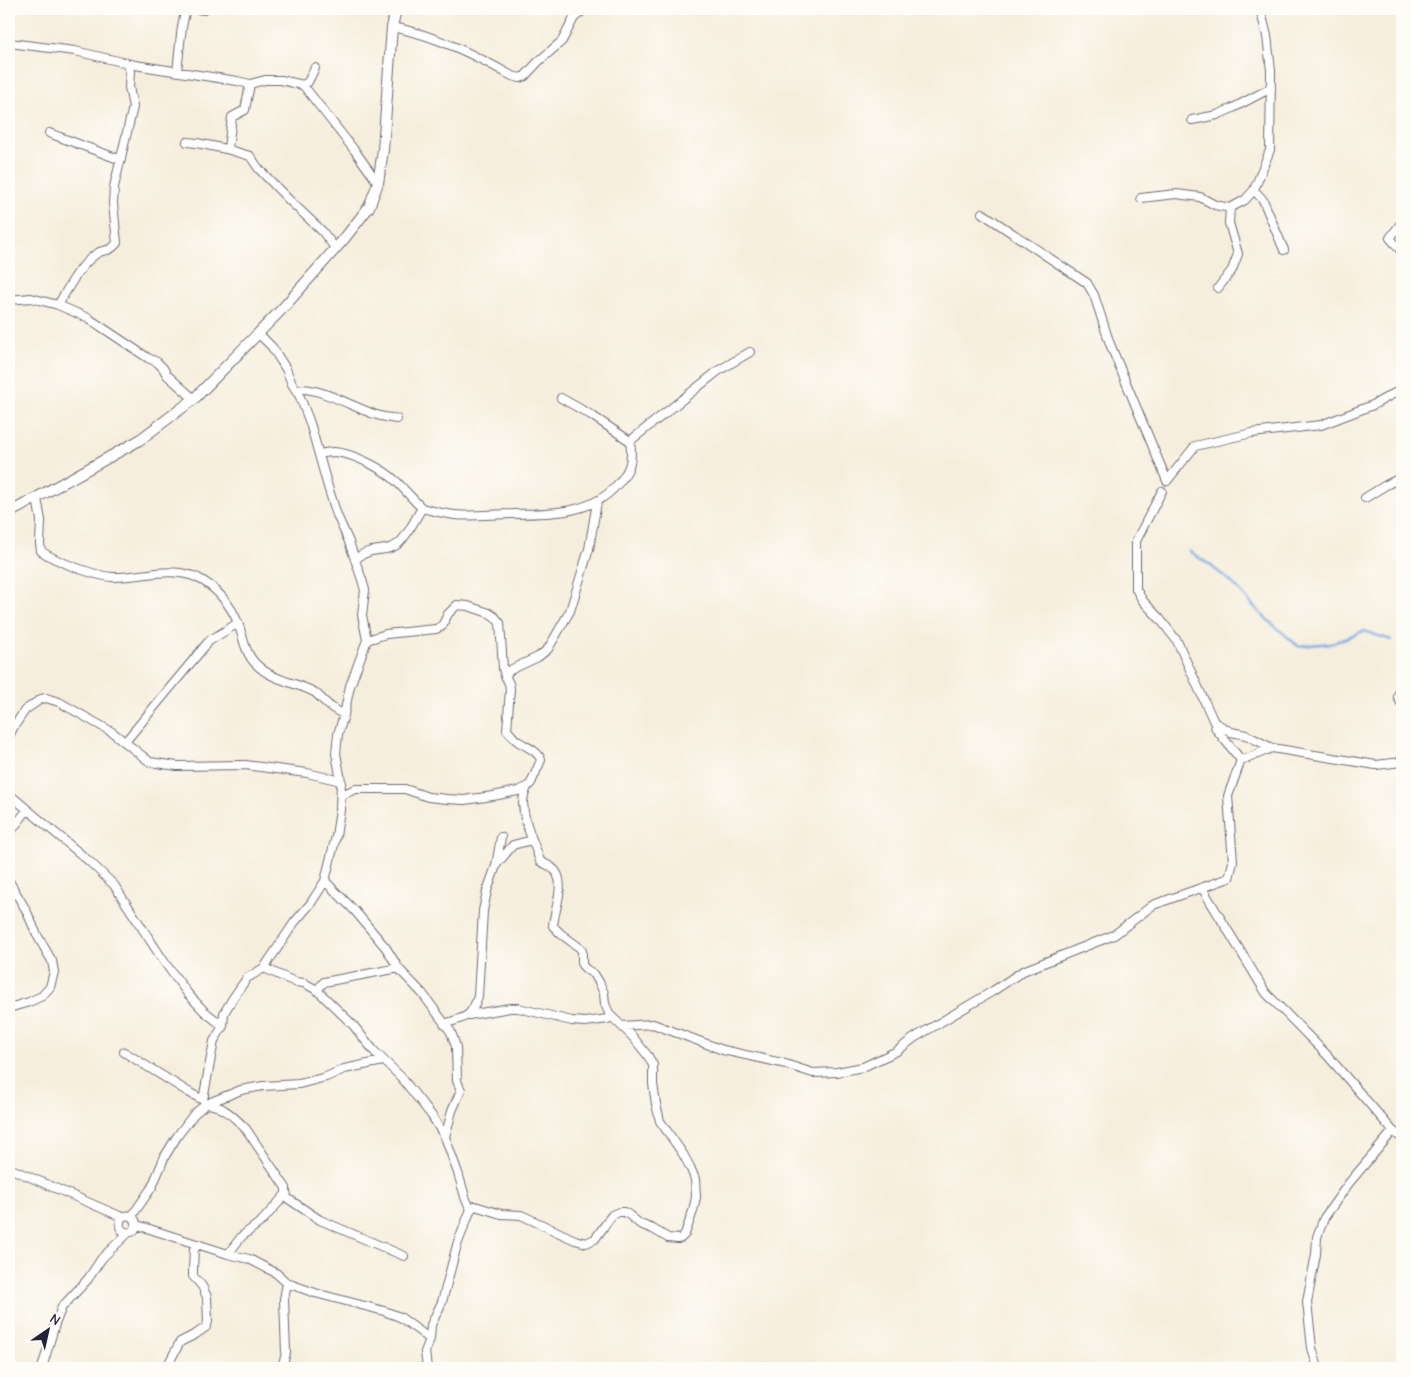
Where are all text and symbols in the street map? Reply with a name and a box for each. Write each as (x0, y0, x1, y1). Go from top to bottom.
north arrow (22, 1304, 72, 1354)
text: N (46, 1310, 64, 1329)

